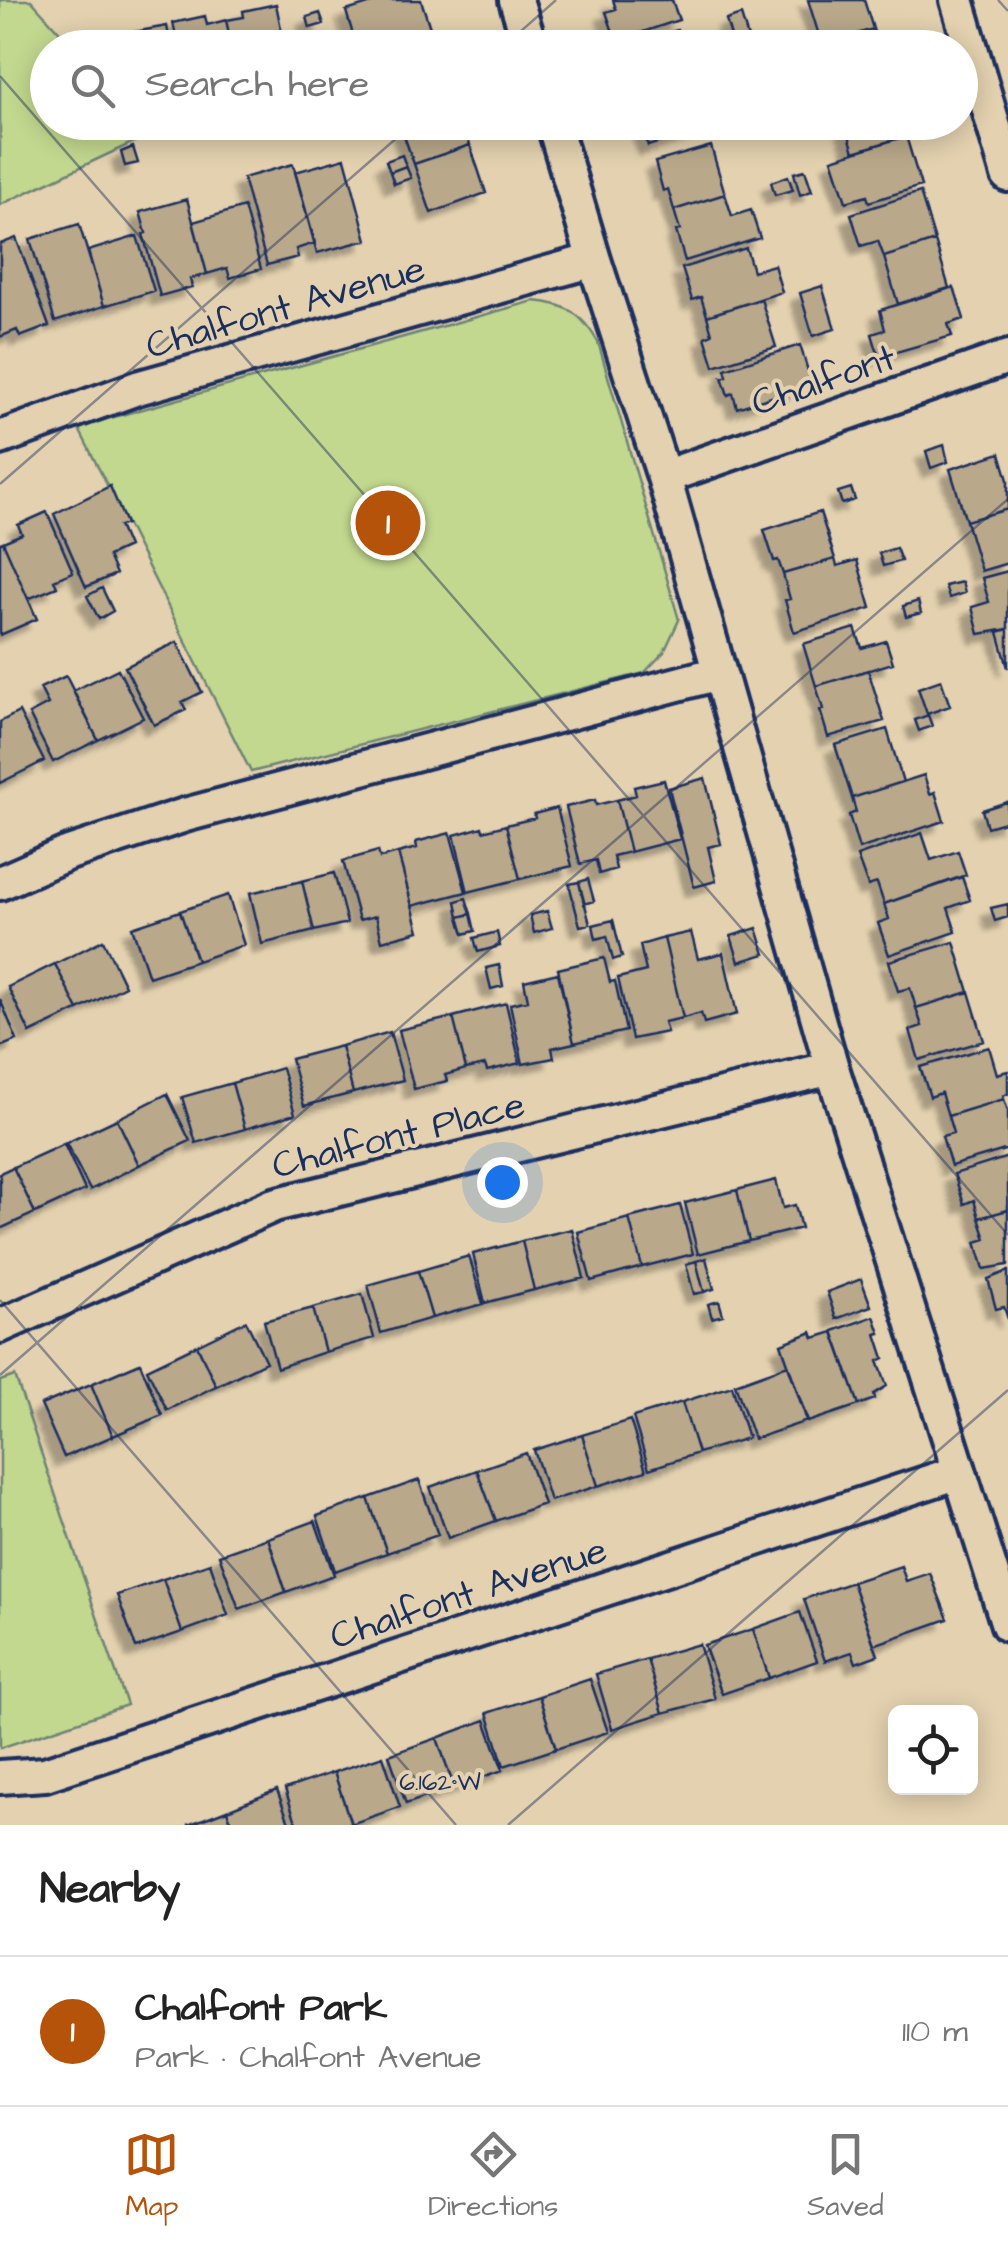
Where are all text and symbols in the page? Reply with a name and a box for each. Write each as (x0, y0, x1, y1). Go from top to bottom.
search box (30, 30, 978, 140)
icon: search (65, 58, 120, 113)
text: Search here (145, 59, 369, 111)
street label: Chalfont Avenue (140, 243, 431, 373)
street label: Chalfont (745, 332, 903, 430)
pin: 1 (356, 486, 420, 560)
street label: Chalfont Place (267, 1079, 530, 1192)
your location (477, 1157, 528, 1208)
street label: Chalfont Avenue (324, 1525, 614, 1663)
map controls (888, 1705, 978, 1795)
button: locate (888, 1705, 978, 1795)
text: 6.162°W (399, 1765, 481, 1800)
text: Nearby (40, 1861, 180, 1919)
text: Chalfont Park (135, 1983, 387, 2035)
text: 1 (70, 2009, 75, 2054)
text: 110 m (902, 2009, 968, 2054)
text: Park · Chalfont Avenue (135, 2035, 482, 2080)
tab: Map (124, 2127, 179, 2226)
tab: Directions (428, 2127, 558, 2226)
tab: Saved (807, 2127, 884, 2226)

